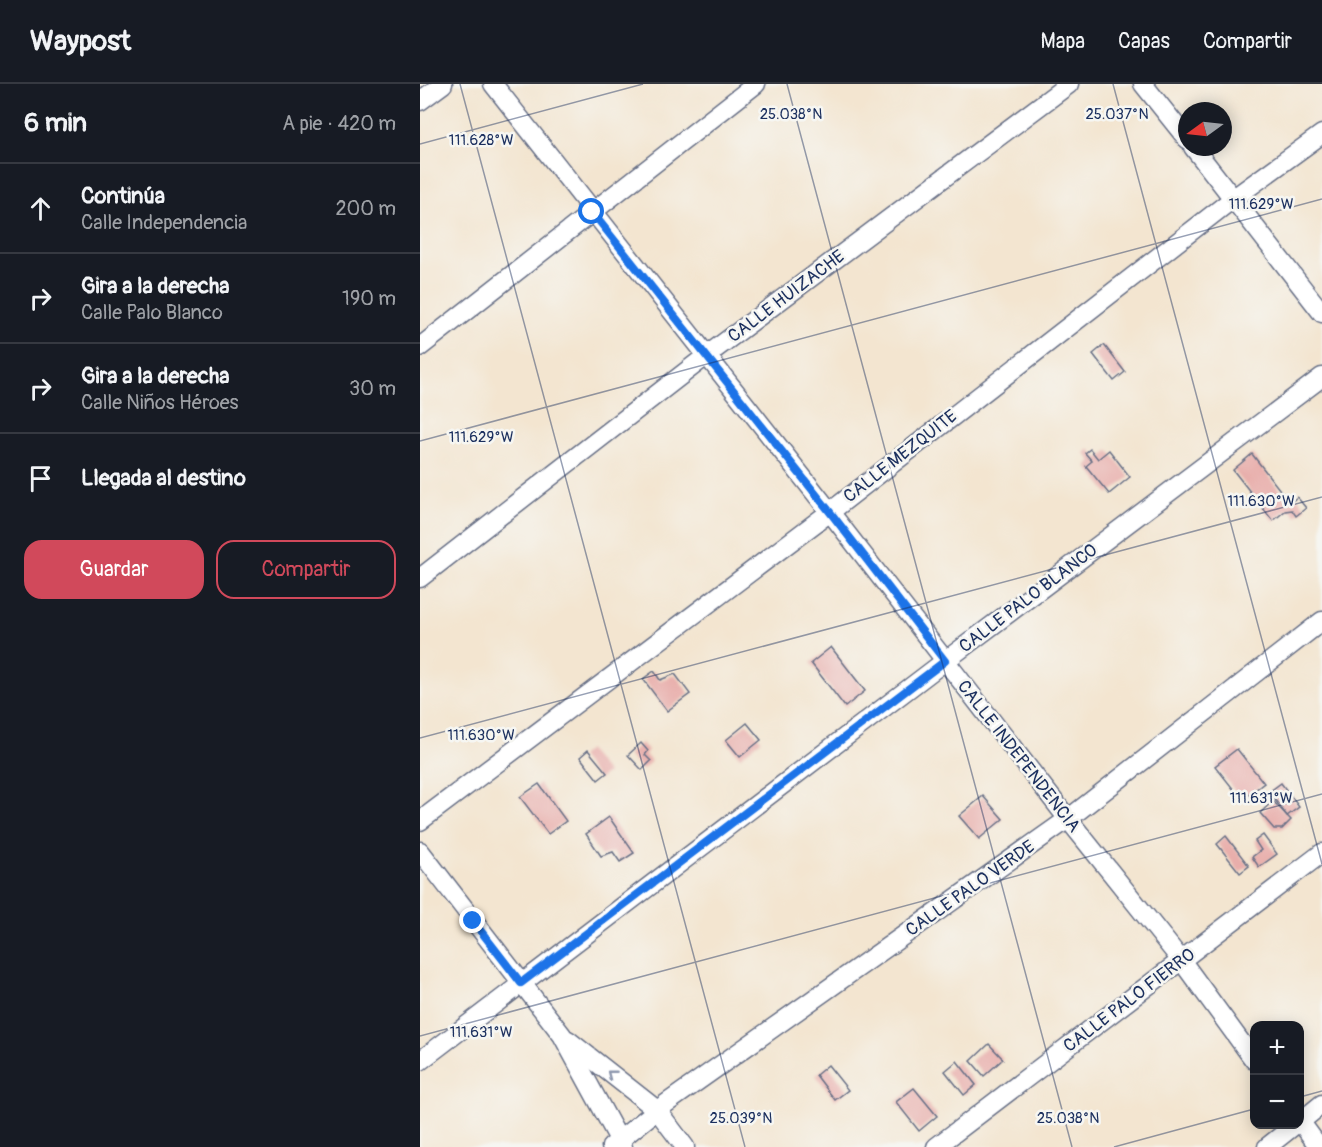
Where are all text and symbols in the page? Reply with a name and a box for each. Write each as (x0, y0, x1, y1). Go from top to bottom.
text: Waypost (30, 24, 131, 59)
text: Mapa (1041, 28, 1085, 55)
text: Capas (1118, 28, 1170, 55)
text: Compartir (1203, 28, 1292, 55)
north arrow (1178, 102, 1232, 156)
text: 25.038°N (760, 105, 822, 124)
text: 25.037°N (1085, 105, 1149, 124)
text: 6 min (24, 107, 87, 139)
text: A pie · 420 m (282, 111, 396, 136)
text: 111.628°W (449, 131, 514, 150)
text: Continúa (81, 182, 165, 210)
icon: ahead (24, 192, 57, 225)
text: 111.629°W (1228, 195, 1294, 214)
text: 200 m (335, 196, 396, 221)
route start (578, 198, 604, 224)
text: Calle Independencia (81, 210, 247, 235)
street label: CALLE HUIZACHE (723, 245, 849, 348)
text: Gira a la derecha (81, 272, 229, 300)
icon: right (24, 282, 57, 315)
text: 190 m (342, 286, 396, 311)
text: Calle Palo Blanco (81, 300, 223, 325)
text: Gira a la derecha (81, 362, 229, 390)
icon: right (24, 372, 57, 405)
text: 30 m (349, 376, 396, 401)
text: Calle Niños Héroes (81, 390, 239, 415)
street label: CALLE MEZQUITE (839, 405, 962, 508)
text: 111.629°W (448, 428, 514, 447)
icon: arrive (24, 462, 57, 495)
text: Llegada al destino (81, 464, 246, 492)
text: 111.630°W (1227, 492, 1295, 511)
street label: CALLE PALO BLANCO (954, 539, 1102, 658)
button: Guardar (24, 540, 204, 599)
button: Compartir (216, 540, 396, 599)
street label: CALLE INDEPENDENCIA (952, 676, 1085, 837)
text: 111.630°W (447, 726, 515, 745)
text: 111.631°W (1229, 789, 1293, 808)
street label: CALLE PALO VERDE (901, 835, 1039, 942)
route end (459, 907, 485, 933)
street label: CALLE PALO FIERRO (1059, 943, 1200, 1057)
map controls (1250, 1021, 1304, 1129)
button: + (1250, 1021, 1304, 1075)
text: 111.631°W (449, 1023, 513, 1042)
one-way arrow (607, 1071, 618, 1082)
button: − (1250, 1075, 1304, 1129)
text: 25.039°N (710, 1109, 772, 1128)
text: 25.038°N (1037, 1109, 1099, 1128)

